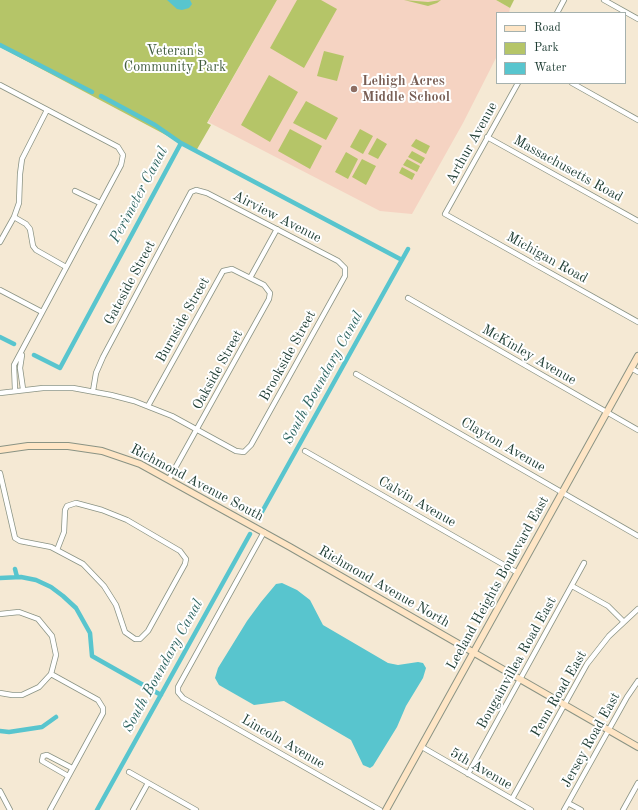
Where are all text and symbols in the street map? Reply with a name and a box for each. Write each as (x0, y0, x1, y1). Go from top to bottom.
legend (496, 12, 626, 84)
text: Road (534, 22, 561, 34)
text: Park (534, 42, 559, 54)
park label: Veteran's Community Park (124, 43, 226, 76)
text: Water (534, 62, 566, 74)
place label: Lehigh Acres Middle School (362, 73, 450, 106)
marker: Lehigh Acres Middle School (349, 84, 359, 94)
street label: Arthur Avenue (443, 99, 501, 187)
street label: Massachusetts Road (510, 132, 626, 206)
water label: Perimeter Canal (106, 144, 172, 246)
street label: Airview Avenue (230, 187, 324, 247)
street label: Michigan Road (503, 229, 591, 287)
street label: Gateside Street (101, 238, 159, 328)
street label: Burnside Street (153, 274, 213, 366)
street label: Brookside Street (256, 308, 320, 404)
water label: South Boundary Canal (279, 308, 367, 448)
street label: McKinley Avenue (479, 321, 579, 389)
street label: Oakside Street (189, 327, 247, 413)
street label: Clayton Avenue (458, 414, 548, 476)
street label: Richmond Avenue South (128, 441, 266, 525)
street label: Calvin Avenue (375, 473, 459, 531)
street label: Leeland Heights Boulevard East (443, 493, 553, 673)
street label: Richmond Avenue North (315, 543, 453, 631)
street label: Bougainvillea Road East (474, 594, 560, 732)
water label: South Boundary Canal (119, 596, 207, 736)
street label: Penn Road East (527, 648, 591, 740)
street label: Jersey Road East (558, 689, 624, 791)
street label: Lincoln Avenue (238, 711, 328, 773)
street label: 5th Avenue (447, 744, 515, 794)

